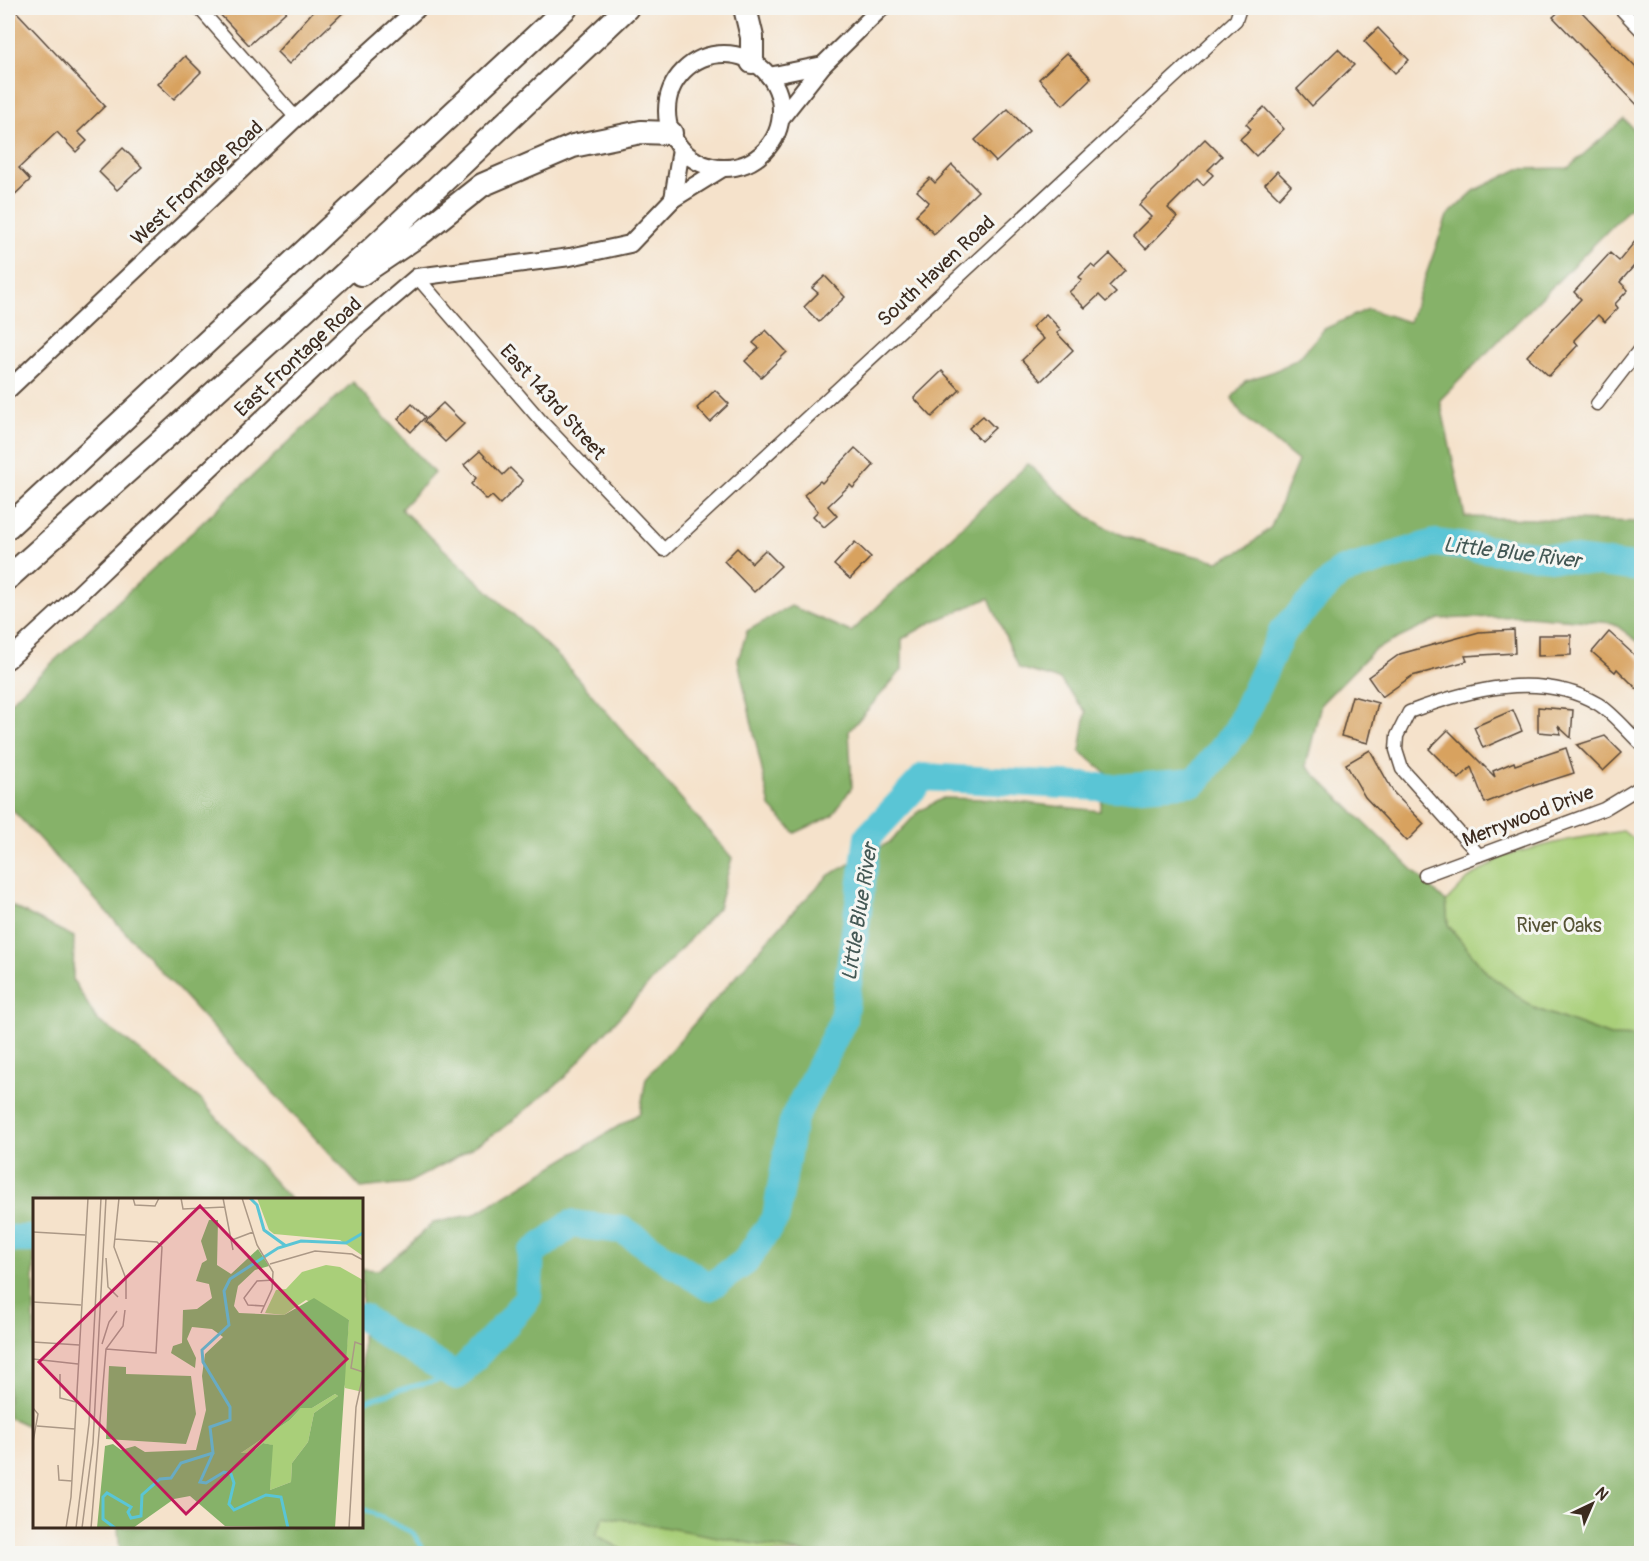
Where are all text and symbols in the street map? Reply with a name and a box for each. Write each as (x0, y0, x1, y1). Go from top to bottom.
street label: West Frontage Road (126, 115, 268, 251)
street label: South Haven Road (872, 210, 1000, 332)
street label: East Frontage Road (229, 292, 367, 422)
street label: East 143rd Street (495, 339, 612, 466)
water label: Little Blue River (1442, 531, 1585, 575)
street label: Merrywood Drive (1459, 779, 1597, 853)
water label: Little Blue River (836, 839, 885, 983)
park label: River Oaks (1516, 913, 1602, 938)
inset map (33, 1198, 363, 1528)
north arrow (1562, 1474, 1622, 1534)
text: N (1591, 1483, 1613, 1505)

